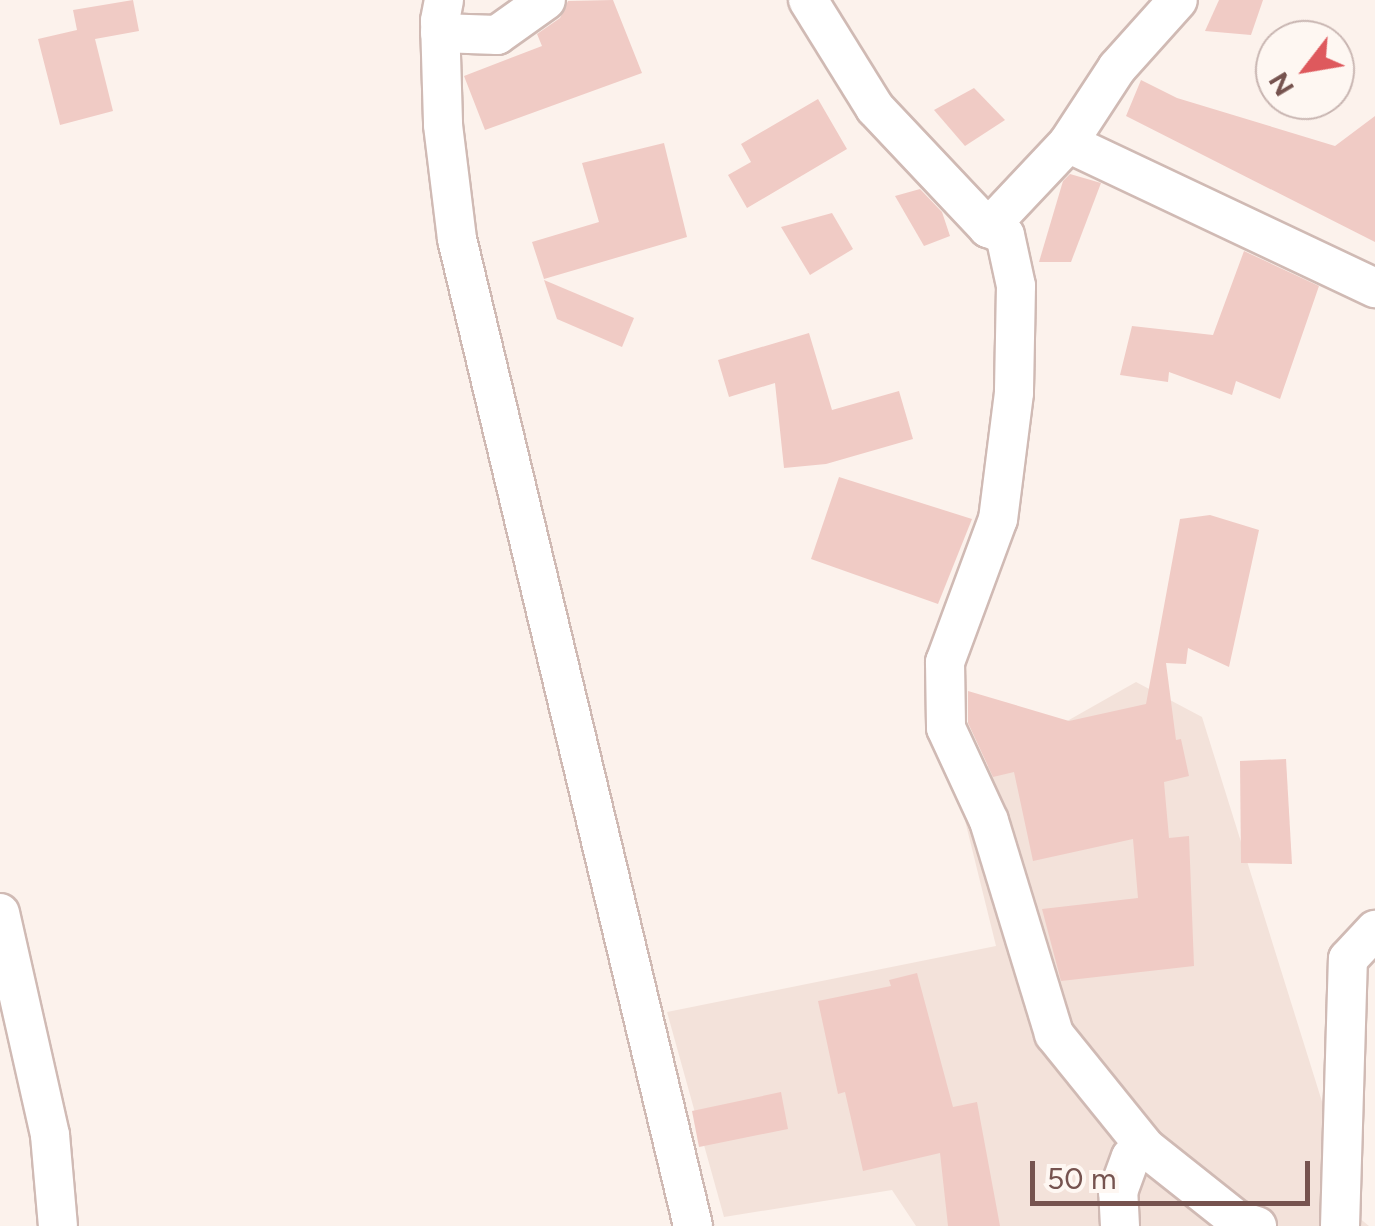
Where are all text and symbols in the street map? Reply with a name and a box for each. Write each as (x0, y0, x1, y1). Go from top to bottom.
north arrow (1255, 20, 1355, 120)
text: N (1261, 66, 1301, 102)
scale bar (1035, 1141, 1315, 1203)
text: 50 m (1047, 1160, 1116, 1197)

